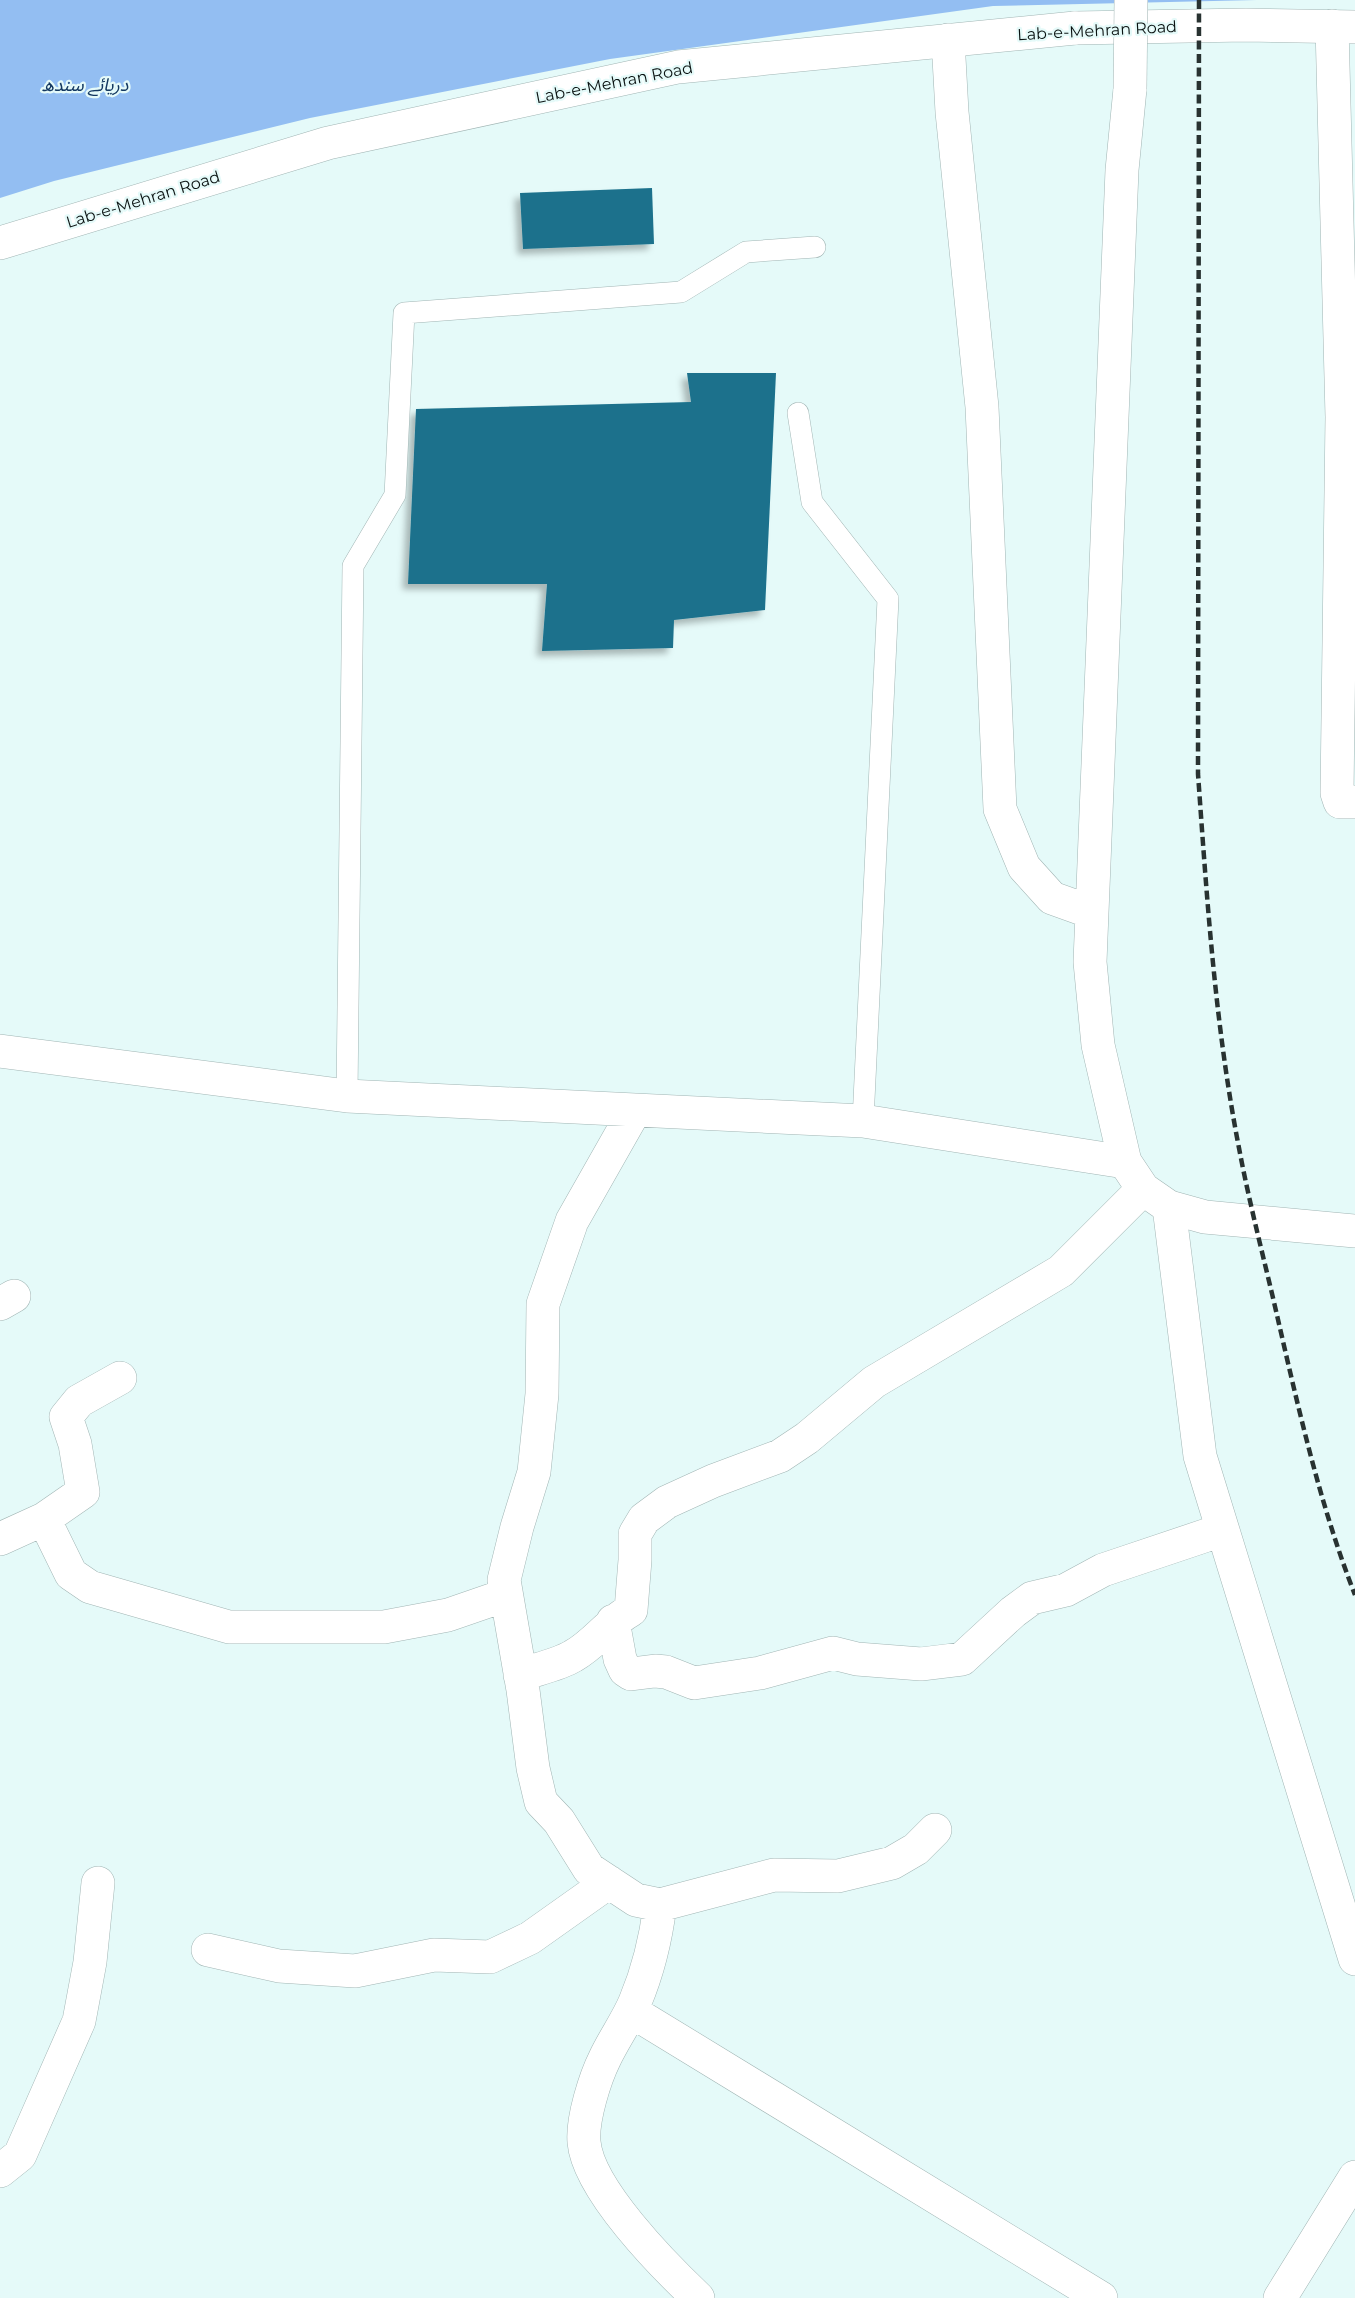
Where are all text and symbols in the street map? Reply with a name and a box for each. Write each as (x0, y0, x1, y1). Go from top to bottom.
street label: Lab-e-Mehran Road (1017, 17, 1177, 44)
street label: Lab-e-Mehran Road (534, 58, 694, 107)
water label: دریائے سندھ (42, 74, 129, 96)
street label: Lab-e-Mehran Road (64, 167, 222, 232)

